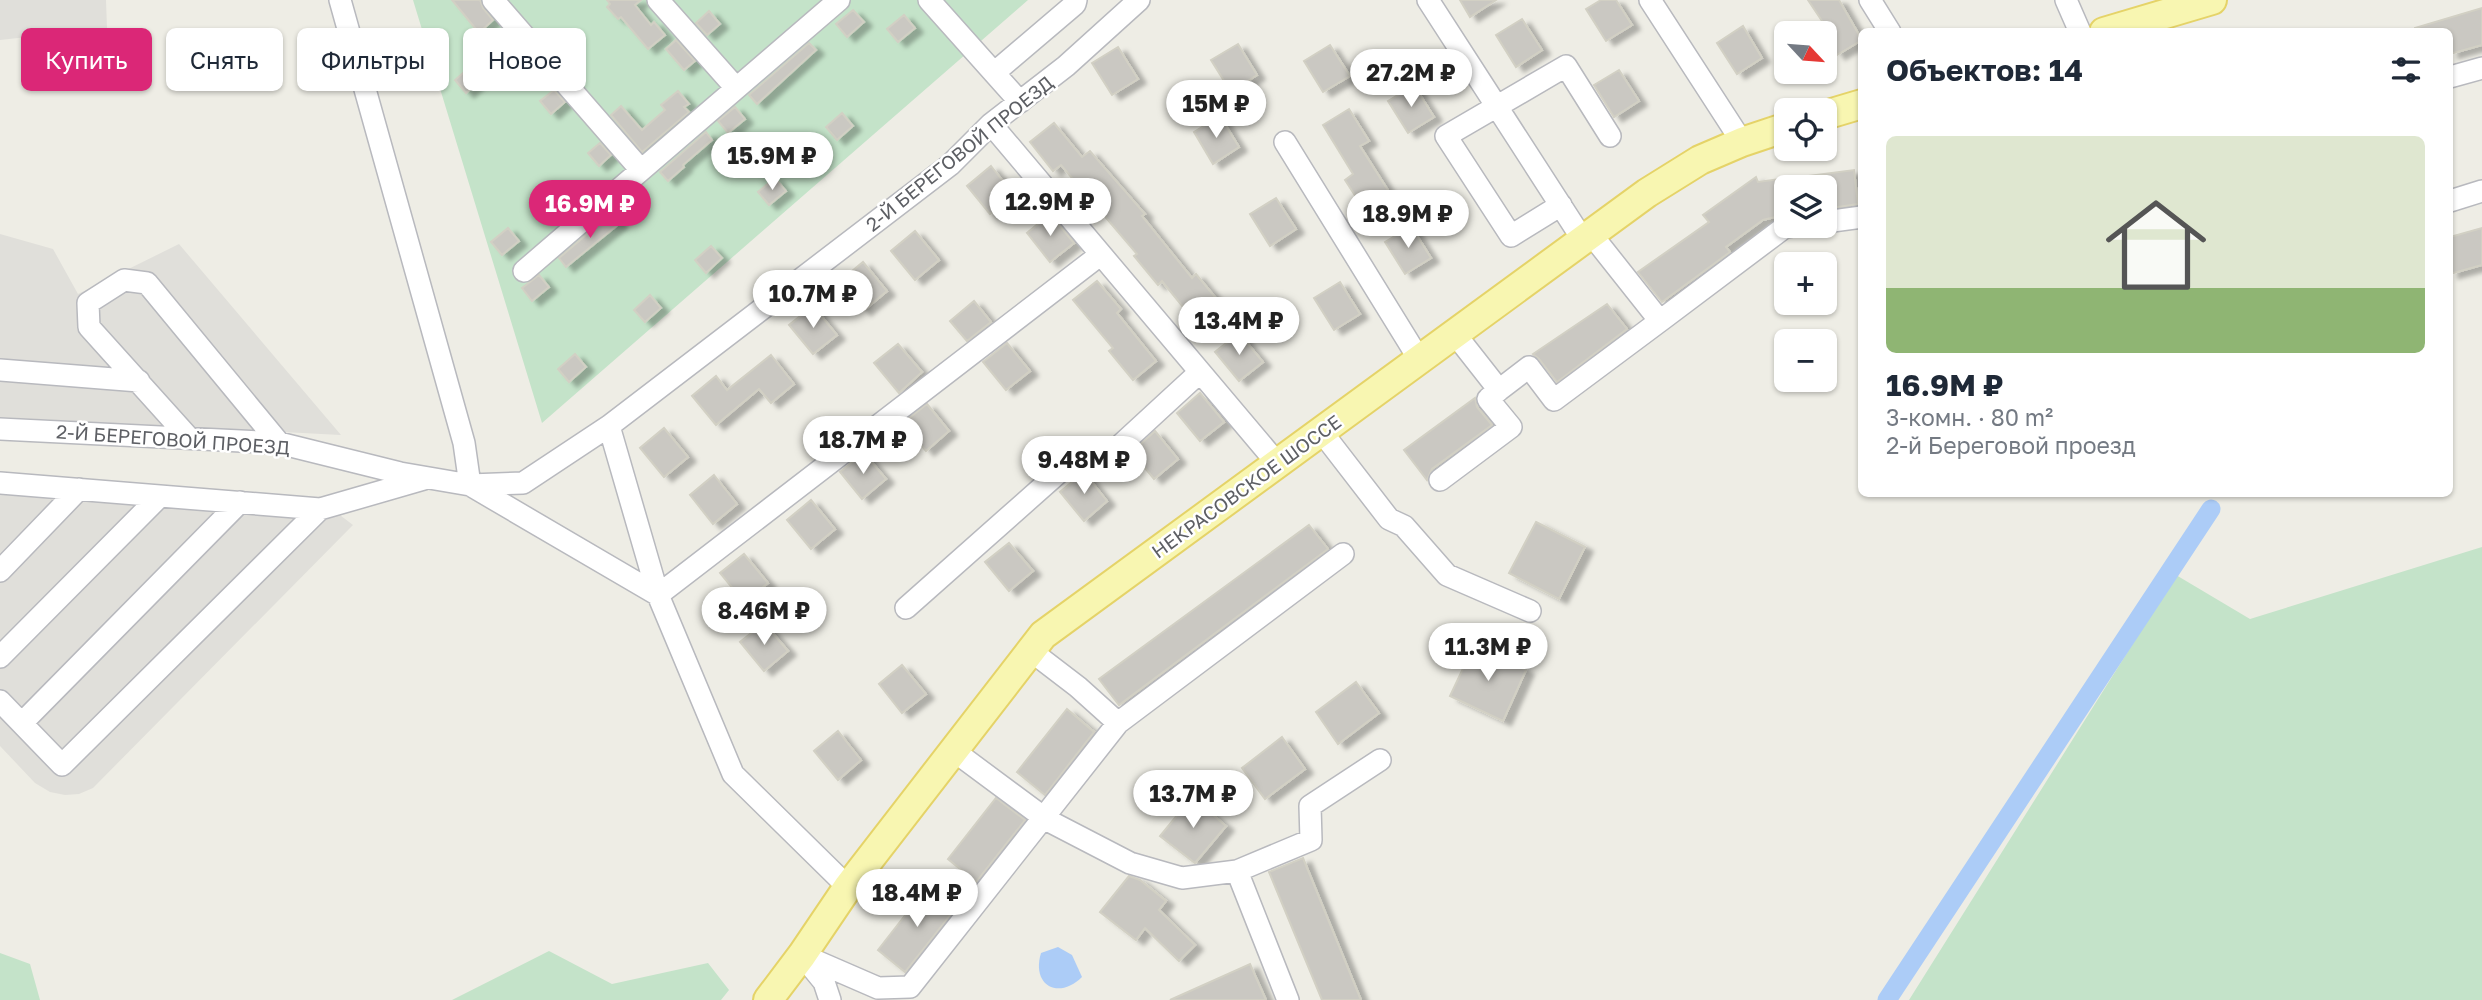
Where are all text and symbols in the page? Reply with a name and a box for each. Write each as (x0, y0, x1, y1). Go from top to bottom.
north arrow (1774, 21, 1838, 84)
map controls (1774, 21, 1837, 392)
chip: Купить (21, 28, 152, 91)
chip: Снять (166, 28, 283, 91)
chip: Фильтры (297, 28, 449, 91)
chip: Новое (463, 28, 586, 91)
pin: 27.2M ₽ (1346, 50, 1476, 109)
icon: filters (2387, 51, 2425, 89)
text: Объектов: 14 (1886, 52, 2083, 88)
text: 27.2M ₽ (1366, 58, 1456, 86)
street label: 2-Й БЕРЕГОВОЙ ПРОЕЗД (861, 70, 1057, 236)
pin: 15M ₽ (1167, 80, 1265, 140)
text: 15M ₽ (1182, 89, 1250, 117)
button: locate (1774, 98, 1837, 161)
pin: 15.9M ₽ (707, 132, 837, 192)
text: 15.9M ₽ (727, 141, 817, 169)
button: layers (1774, 175, 1837, 238)
pin: 12.9M ₽ (985, 178, 1115, 238)
pin: 16.9M ₽ (525, 180, 655, 240)
icon: home (2093, 182, 2219, 308)
text: 12.9M ₽ (1005, 187, 1095, 215)
text: 16.9M ₽ (545, 189, 635, 217)
pin: 18.9M ₽ (1343, 190, 1473, 250)
text: 18.9M ₽ (1363, 199, 1453, 227)
button: + (1774, 252, 1837, 315)
pin: 10.7M ₽ (748, 270, 878, 330)
text: 10.7M ₽ (769, 279, 857, 307)
pin: 13.4M ₽ (1174, 298, 1304, 357)
text: 13.4M ₽ (1194, 306, 1284, 334)
button: − (1774, 329, 1837, 392)
text: 16.9M ₽ (1886, 367, 2004, 403)
text: 3-комн. · 80 m² (1886, 403, 2053, 431)
street label: НЕКРАСОВСКОЕ ШОССЕ (1147, 410, 1345, 562)
pin: 18.7M ₽ (798, 416, 928, 476)
street label: 2-Й БЕРЕГОВОЙ ПРОЕЗД (55, 419, 291, 459)
text: 18.7M ₽ (819, 425, 907, 453)
text: 2-й Береговой проезд (1886, 431, 2136, 459)
pin: 9.48M ₽ (1019, 436, 1149, 496)
text: 9.48M ₽ (1038, 445, 1130, 473)
pin: 8.46M ₽ (699, 588, 829, 647)
text: 8.46M ₽ (718, 596, 810, 624)
pin: 11.3M ₽ (1423, 624, 1553, 683)
text: 11.3M ₽ (1445, 632, 1531, 660)
pin: 13.7M ₽ (1128, 770, 1258, 830)
text: 13.7M ₽ (1149, 779, 1237, 807)
pin: 18.4M ₽ (852, 870, 982, 929)
text: 18.4M ₽ (872, 878, 962, 906)

